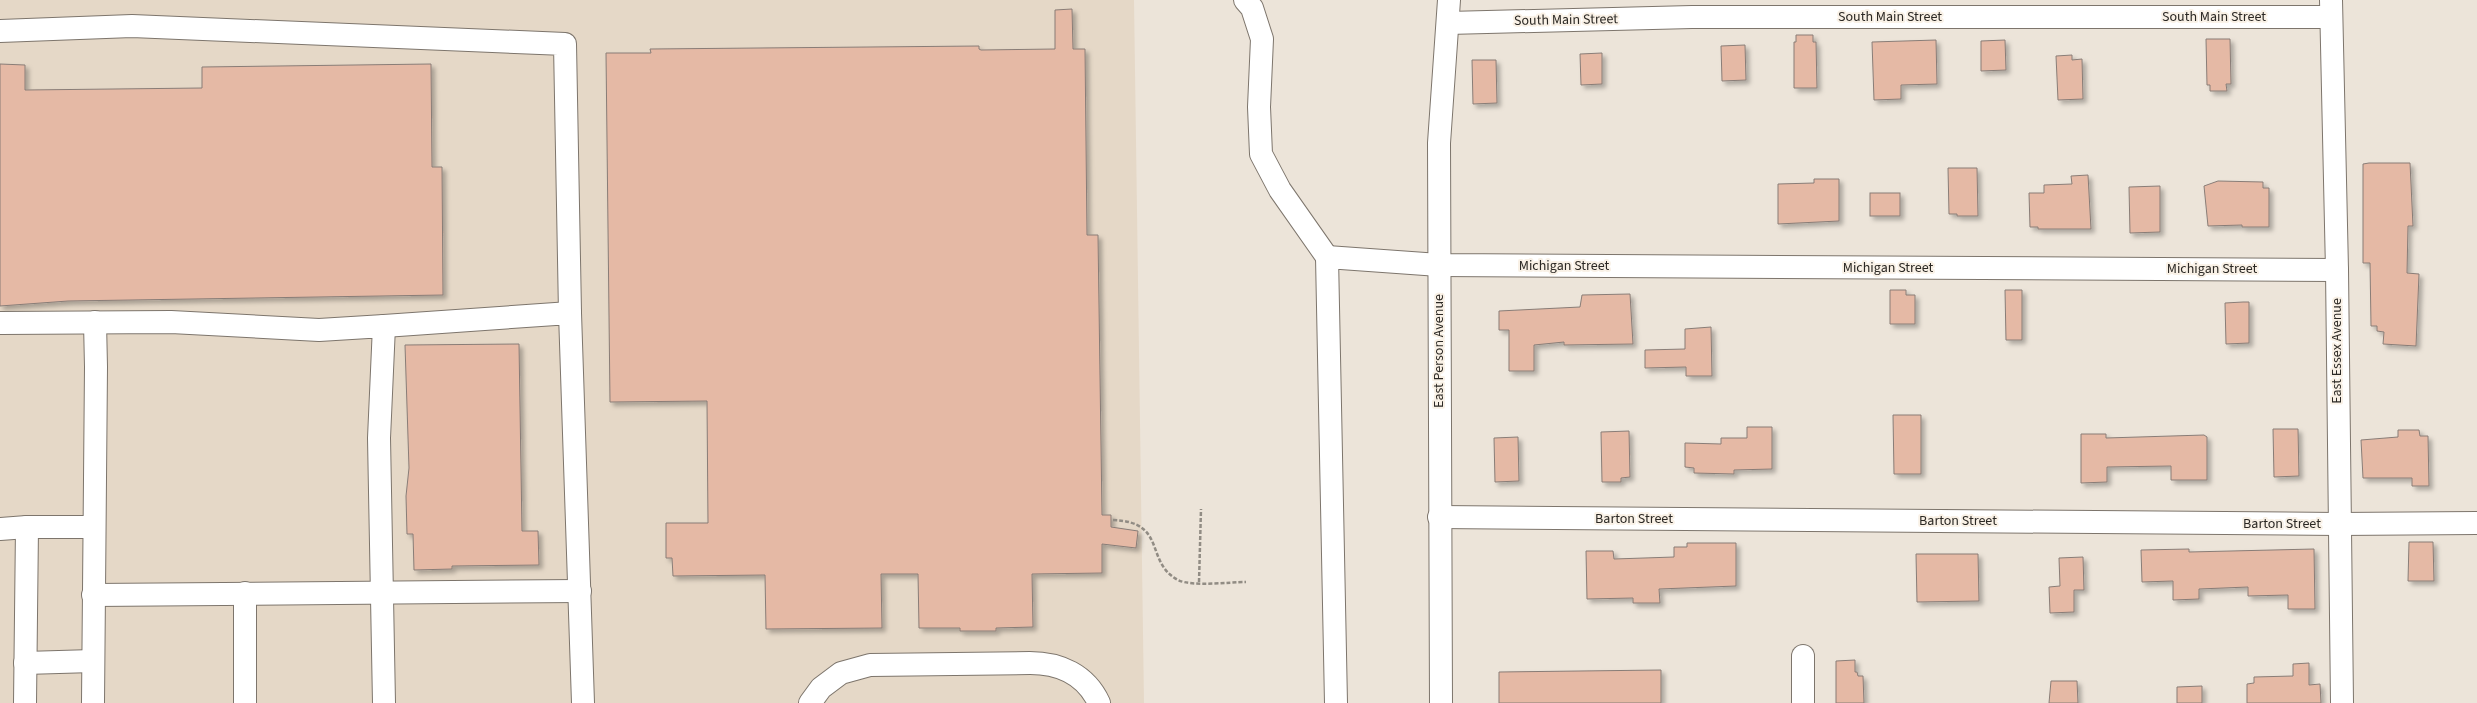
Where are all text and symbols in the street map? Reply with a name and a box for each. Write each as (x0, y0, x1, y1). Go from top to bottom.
street label: South Main Street (1838, 7, 1942, 27)
street label: South Main Street (2162, 7, 2266, 27)
street label: South Main Street (1514, 9, 1618, 31)
street label: Michigan Street (1519, 256, 1610, 276)
street label: Michigan Street (1843, 258, 1934, 278)
street label: Michigan Street (2167, 259, 2258, 279)
street label: East Person Avenue (1429, 294, 1449, 408)
street label: East Essex Avenue (2327, 298, 2347, 404)
street label: Barton Street (1595, 509, 1673, 529)
street label: Barton Street (1919, 511, 1997, 531)
street label: Barton Street (2243, 514, 2321, 534)

